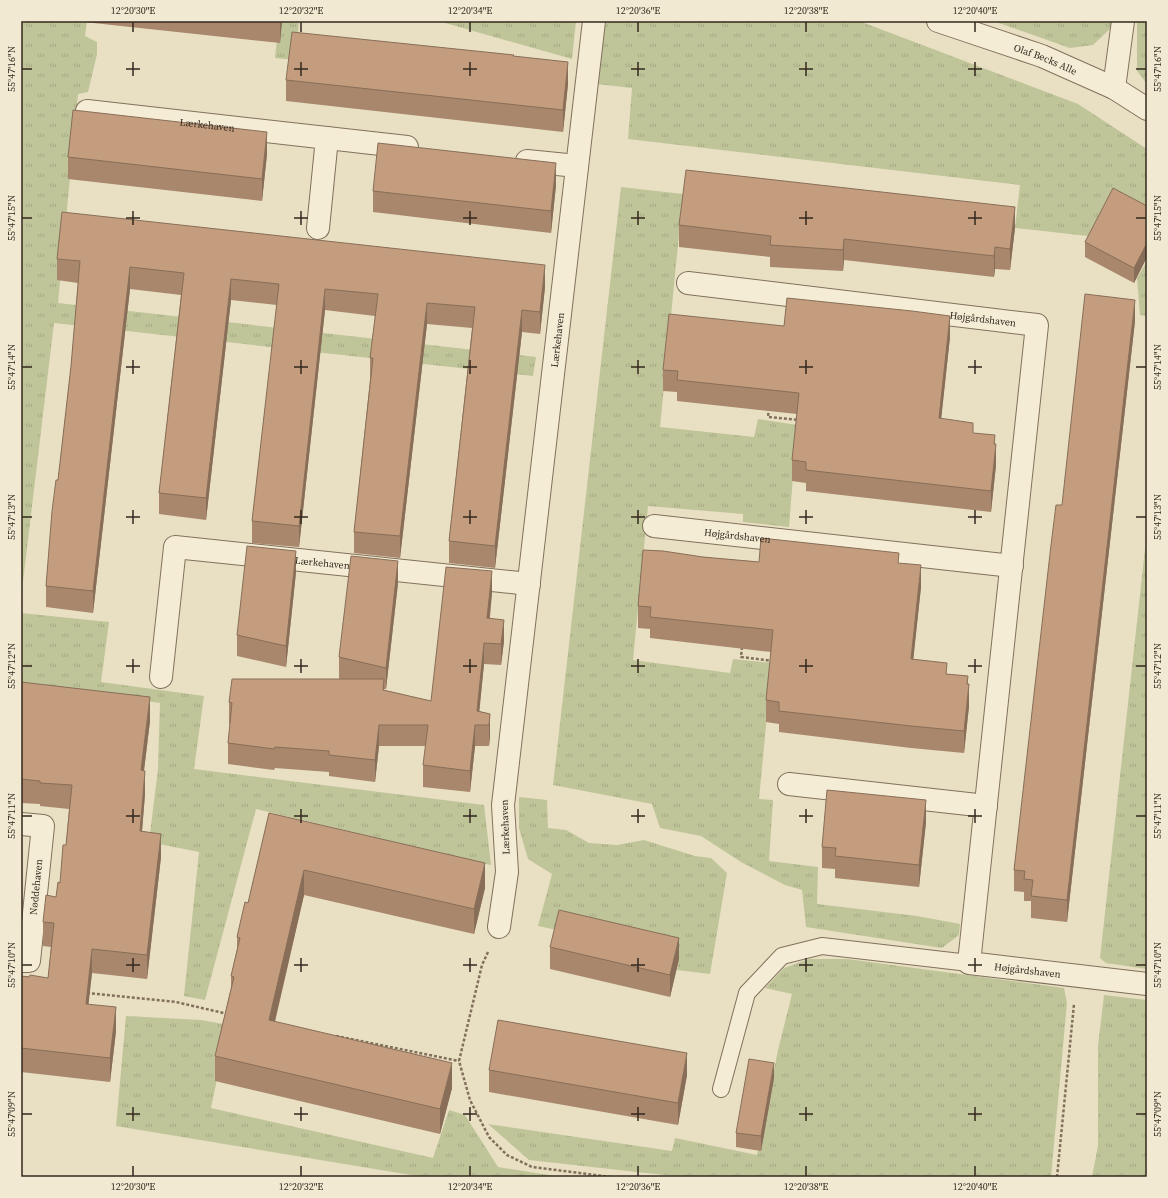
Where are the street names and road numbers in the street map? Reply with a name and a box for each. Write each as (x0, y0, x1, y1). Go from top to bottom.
street label: Olaf Becks Alle (1012, 41, 1079, 77)
street label: Lærkehaven (179, 115, 235, 134)
street label: Højgårdshaven (949, 308, 1017, 329)
street label: Lærkehaven (547, 312, 567, 368)
street label: Højgårdshaven (704, 525, 771, 546)
street label: Lærkehaven (294, 553, 351, 572)
street label: Lærkehaven (498, 799, 512, 855)
street label: Nøddehaven (27, 858, 45, 916)
street label: Højgårdshaven (993, 960, 1061, 980)

